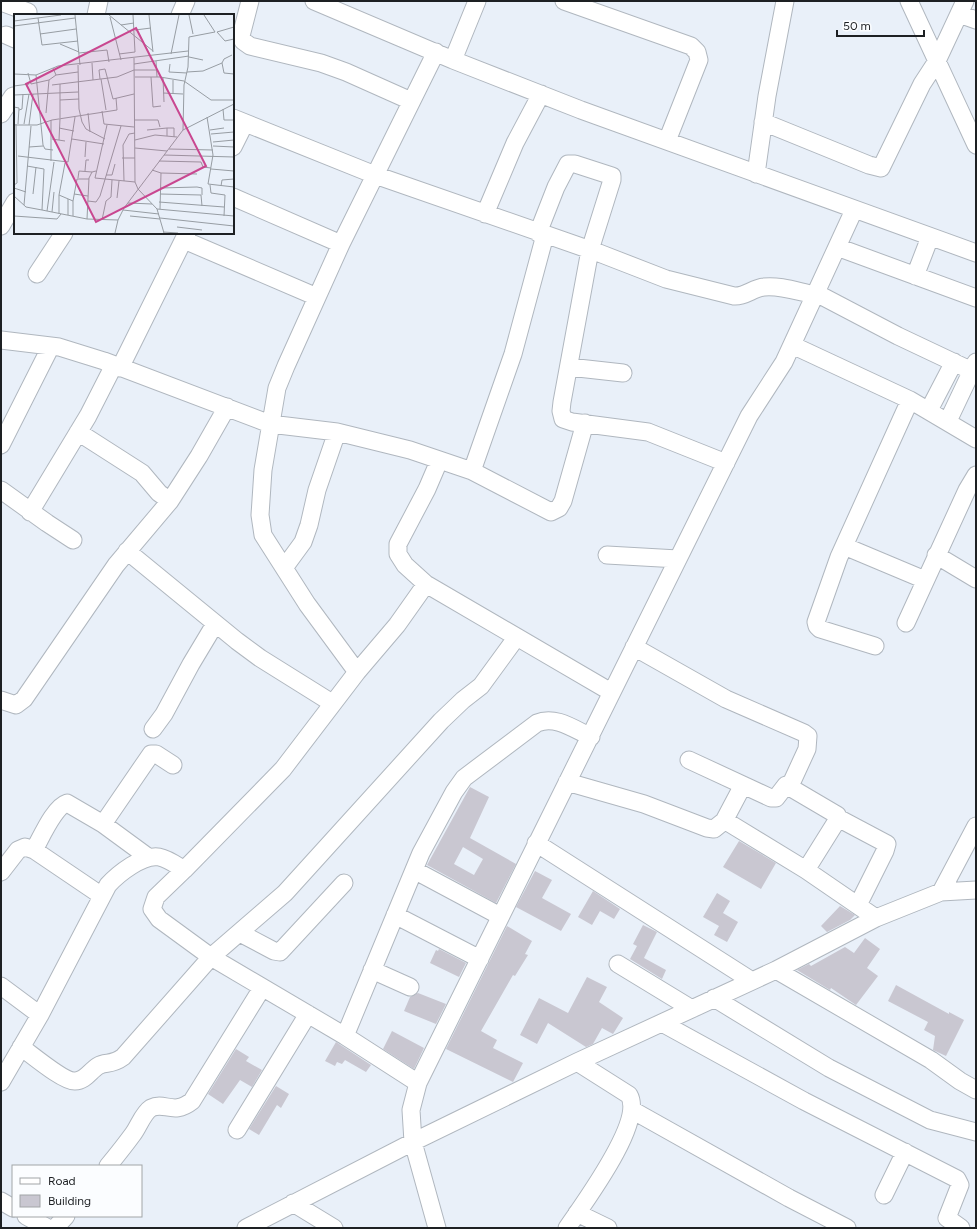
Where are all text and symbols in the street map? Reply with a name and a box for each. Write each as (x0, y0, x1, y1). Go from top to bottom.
scale bar (837, 12, 924, 38)
inset map (14, 14, 234, 234)
text: 50 m (843, 19, 871, 33)
legend (12, 1165, 142, 1217)
text: Road (48, 1174, 76, 1188)
text: Building (48, 1194, 91, 1208)

